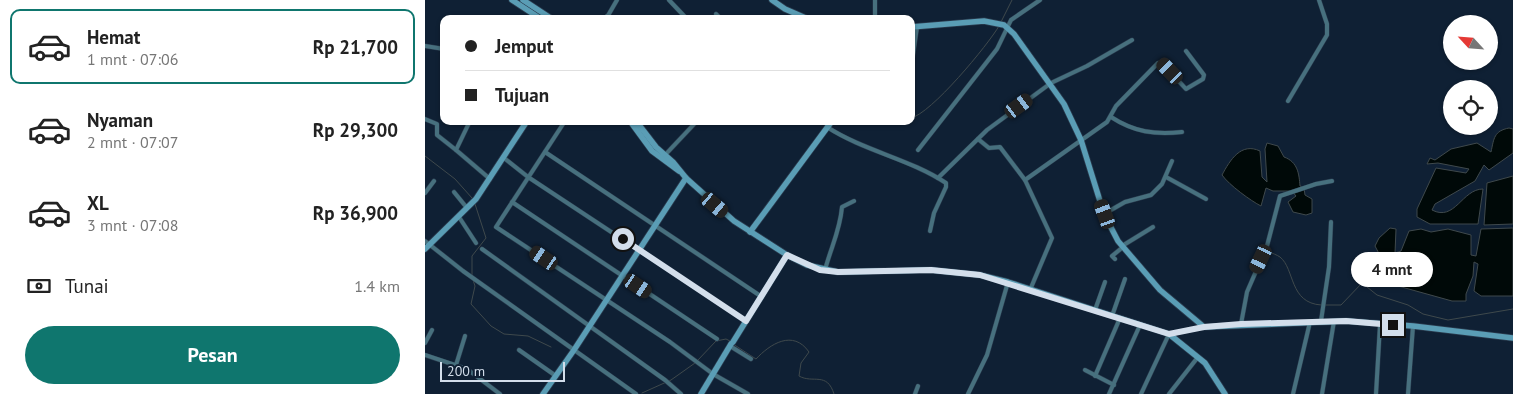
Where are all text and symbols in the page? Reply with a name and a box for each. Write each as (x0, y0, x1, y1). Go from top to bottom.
north arrow (1443, 15, 1497, 70)
map controls (1443, 15, 1498, 135)
icon: car (27, 24, 72, 69)
text: Hemat (87, 25, 140, 49)
text: Jemput (495, 34, 553, 58)
text: Rp 21,700 (313, 35, 398, 59)
text: 1 mnt · 07:06 (87, 49, 178, 69)
car (1154, 55, 1185, 87)
button: locate (1443, 80, 1498, 135)
text: Tujuan (495, 83, 549, 107)
car (1002, 91, 1035, 121)
icon: car (27, 107, 72, 152)
text: Nyaman (87, 108, 153, 132)
text: Rp 29,300 (313, 118, 398, 142)
text: 2 mnt · 07:07 (87, 132, 178, 152)
icon: car (27, 190, 72, 235)
car (698, 190, 731, 220)
text: XL (87, 191, 109, 215)
car (1092, 197, 1117, 231)
text: Rp 36,900 (313, 201, 398, 225)
text: 3 mnt · 07:08 (87, 215, 178, 235)
route start (612, 228, 634, 250)
car (1247, 242, 1274, 276)
car (527, 243, 560, 273)
callout: 4 mnt (1352, 252, 1434, 288)
text: 4 mnt (1372, 259, 1412, 279)
car (621, 271, 654, 301)
icon: cash (25, 272, 53, 300)
text: Tunai (65, 274, 109, 298)
text: 1.4 km (354, 276, 400, 296)
route end (1382, 314, 1404, 336)
button: Pesan (25, 326, 400, 384)
scale bar (440, 359, 565, 382)
text: 200 m (447, 362, 485, 380)

